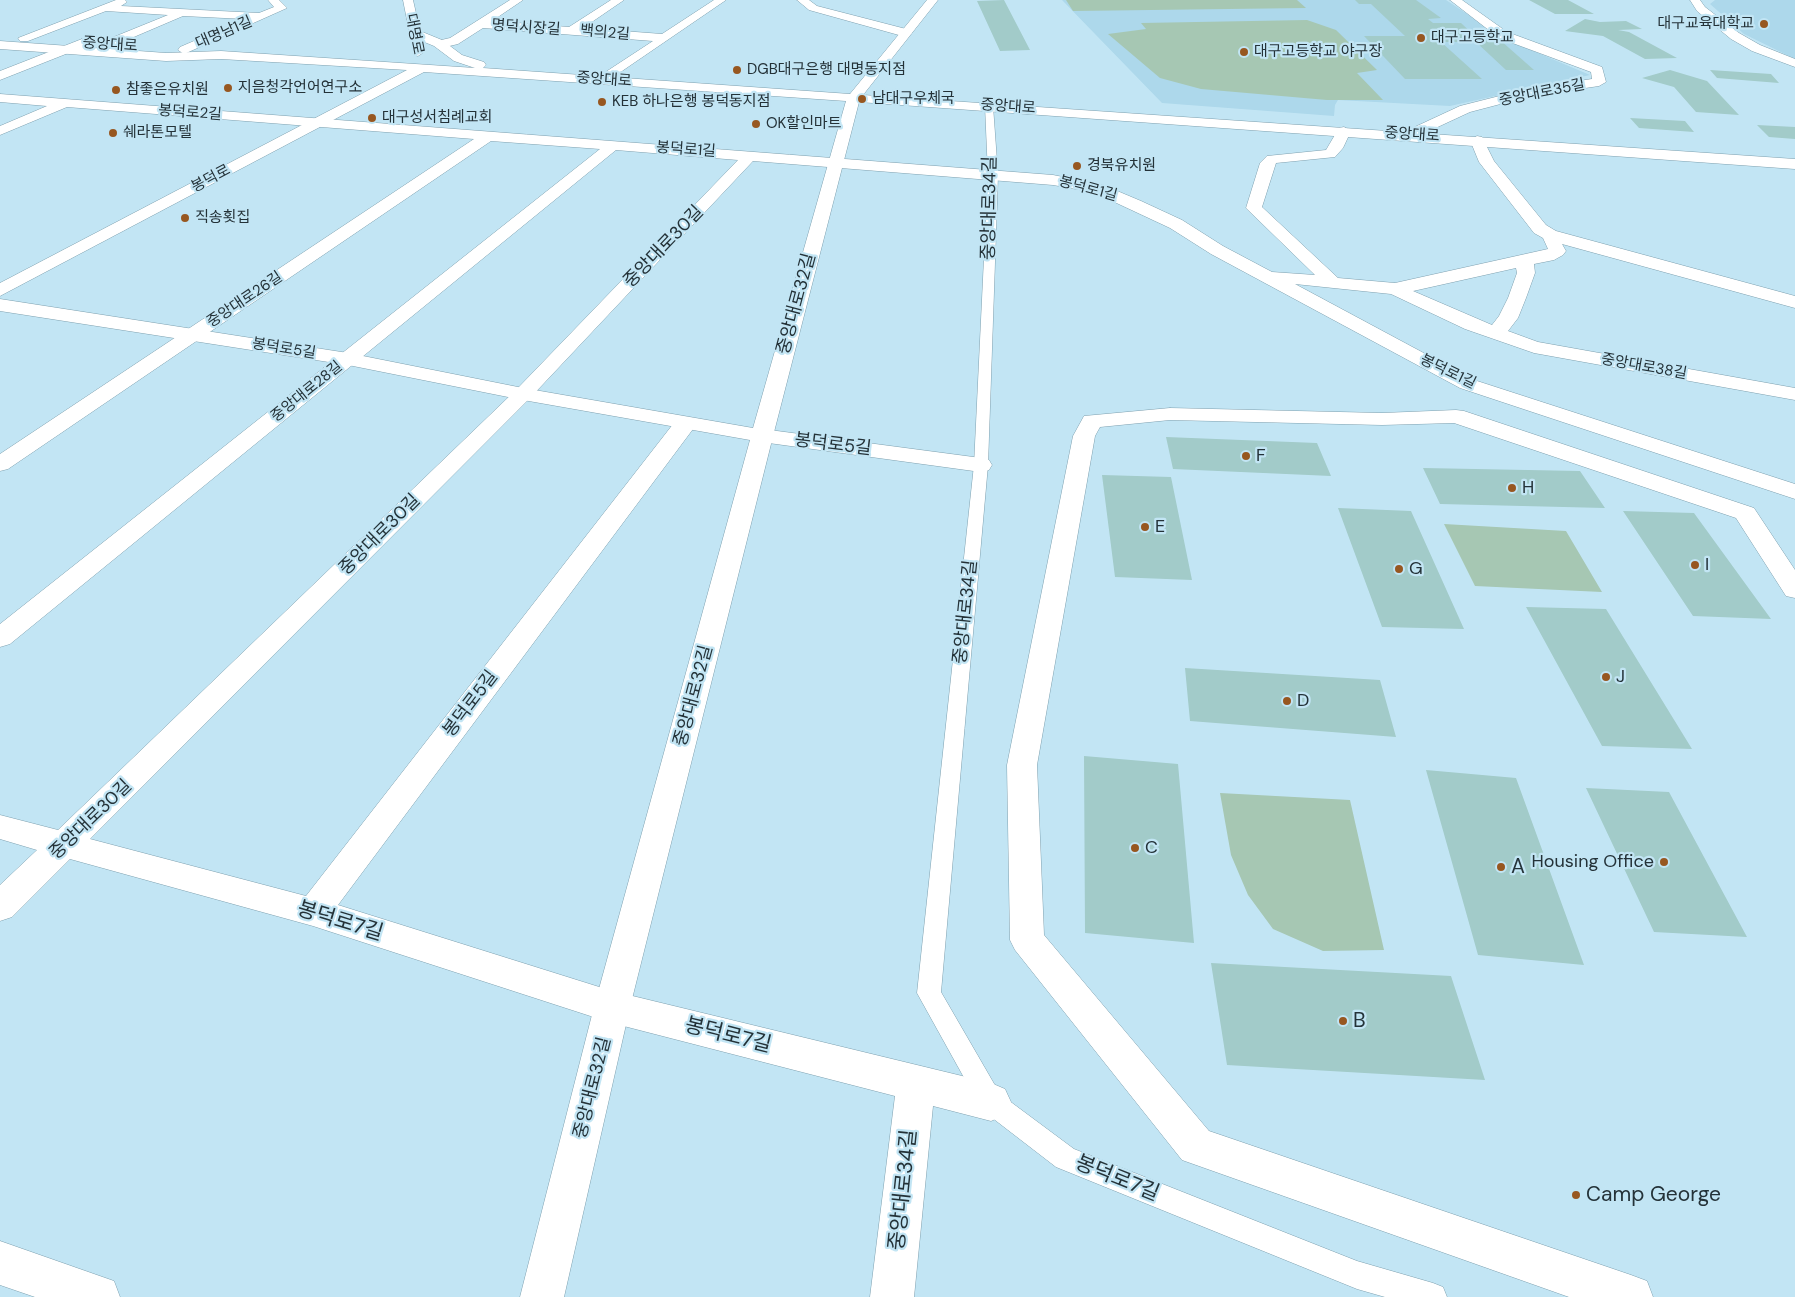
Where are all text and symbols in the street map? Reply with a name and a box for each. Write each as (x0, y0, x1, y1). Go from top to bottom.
street label: 대명로 (401, 12, 427, 56)
street label: 대명남1길 (193, 13, 255, 53)
place label: 대구교육대학교 (1657, 15, 1754, 33)
street label: 명덕시장길 (491, 17, 561, 39)
marker: 대구교육대학교 (1758, 18, 1770, 30)
street label: 백의2길 (579, 22, 631, 44)
place label: 대구고등학교 (1431, 29, 1514, 47)
marker: 대구고등학교 (1415, 32, 1427, 44)
street label: 중앙대로 (82, 34, 138, 56)
place label: 대구고등학교 야구장 (1254, 43, 1382, 61)
marker: 대구고등학교 야구장 (1238, 46, 1250, 58)
place label: DGB대구은행 대명동지점 (747, 61, 906, 79)
marker: DGB대구은행 대명동지점 (731, 64, 743, 76)
street label: 중앙대로 (576, 69, 632, 91)
street label: 중앙대로35길 (1498, 76, 1586, 110)
place label: 지음청각언어연구소 (238, 79, 362, 97)
place label: 참좋은유치원 (126, 81, 209, 99)
marker: 지음청각언어연구소 (222, 82, 234, 94)
marker: 참좋은유치원 (110, 84, 122, 96)
place label: 남대구우체국 (872, 90, 955, 108)
place label: KEB 하나은행 봉덕동지점 (612, 93, 770, 111)
marker: 남대구우체국 (856, 93, 868, 105)
marker: KEB 하나은행 봉덕동지점 (596, 96, 608, 108)
street label: 중앙대로 (980, 96, 1036, 118)
street label: 봉덕로2길 (158, 102, 222, 124)
place label: 대구성서침례교회 (382, 109, 492, 127)
marker: 대구성서침례교회 (366, 112, 378, 124)
place label: OK할인마트 (766, 115, 842, 133)
marker: OK할인마트 (750, 118, 762, 130)
place label: 쉐라톤모텔 (123, 124, 192, 142)
street label: 중앙대로 (1384, 124, 1440, 146)
marker: 쉐라톤모텔 (107, 127, 119, 139)
street label: 봉덕로1길 (656, 139, 716, 161)
street label: 중앙대로34길 (978, 156, 1002, 260)
place label: 경북유치원 (1087, 157, 1156, 175)
marker: 경북유치원 (1071, 160, 1083, 172)
street label: 봉덕로 (188, 161, 234, 197)
street label: 봉덕로1길 (1057, 173, 1119, 205)
street label: 중앙대로30길 (620, 201, 708, 293)
place label: 직송횟집 (195, 209, 250, 227)
marker: 직송횟집 (179, 212, 191, 224)
street label: 중앙대로32길 (773, 251, 821, 357)
street label: 중앙대로26길 (204, 268, 286, 332)
street label: 봉덕로5길 (251, 335, 317, 363)
street label: 봉덕로1길 (1417, 351, 1479, 393)
street label: 중앙대로38길 (1600, 351, 1688, 383)
street label: 중앙대로28길 (268, 358, 346, 426)
street label: 봉덕로5길 (793, 430, 873, 460)
place label: F (1256, 445, 1266, 467)
marker: F (1240, 450, 1252, 462)
place label: H (1522, 477, 1534, 499)
marker: H (1506, 482, 1518, 494)
street label: 중앙대로30길 (335, 490, 425, 580)
place label: E (1155, 516, 1165, 538)
marker: E (1139, 521, 1151, 533)
place label: I (1705, 554, 1709, 576)
place label: G (1409, 558, 1423, 580)
street label: 중앙대로34길 (950, 559, 982, 665)
marker: I (1689, 559, 1701, 571)
marker: G (1393, 563, 1405, 575)
street label: 중앙대로32길 (670, 643, 718, 749)
place label: J (1616, 666, 1625, 688)
street label: 봉덕로5길 (439, 667, 503, 741)
marker: J (1600, 671, 1612, 683)
place label: D (1297, 690, 1309, 712)
marker: D (1281, 695, 1293, 707)
street label: 중앙대로30길 (45, 776, 137, 864)
place label: C (1145, 837, 1158, 859)
marker: C (1129, 842, 1141, 854)
place label: Housing Office (1532, 851, 1654, 873)
place label: A (1511, 854, 1525, 880)
marker: Housing Office (1658, 856, 1670, 868)
marker: A (1495, 861, 1507, 873)
street label: 봉덕로7길 (294, 897, 386, 947)
place label: B (1353, 1008, 1366, 1034)
street label: 봉덕로7길 (682, 1013, 774, 1059)
marker: B (1337, 1015, 1349, 1027)
street label: 중앙대로32길 (570, 1035, 616, 1141)
street label: 중앙대로34길 (885, 1128, 923, 1252)
street label: 봉덕로7길 (1071, 1151, 1163, 1207)
place label: Camp George (1586, 1182, 1721, 1208)
marker: Camp George (1570, 1189, 1582, 1201)

